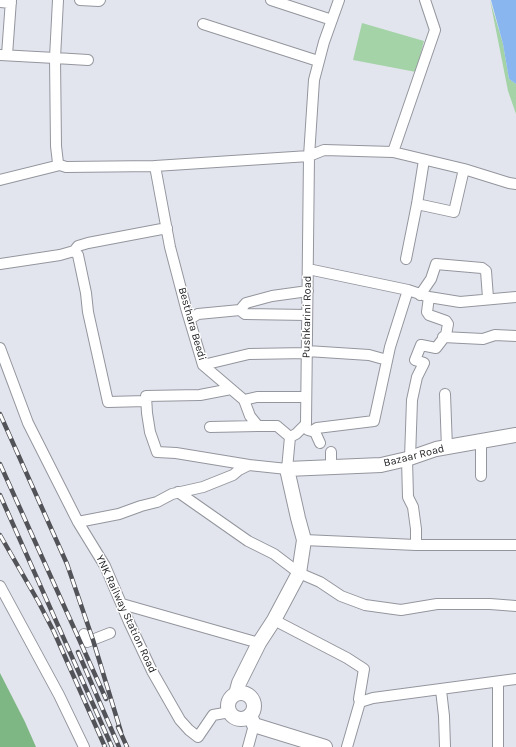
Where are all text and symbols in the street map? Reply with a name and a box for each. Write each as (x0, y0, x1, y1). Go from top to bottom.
street label: Pushkarini Road (300, 276, 314, 358)
street label: Besthara Beedi (175, 286, 209, 362)
street label: Bazaar Road (382, 442, 446, 470)
street label: YNK Railway Station Road (93, 553, 159, 675)

